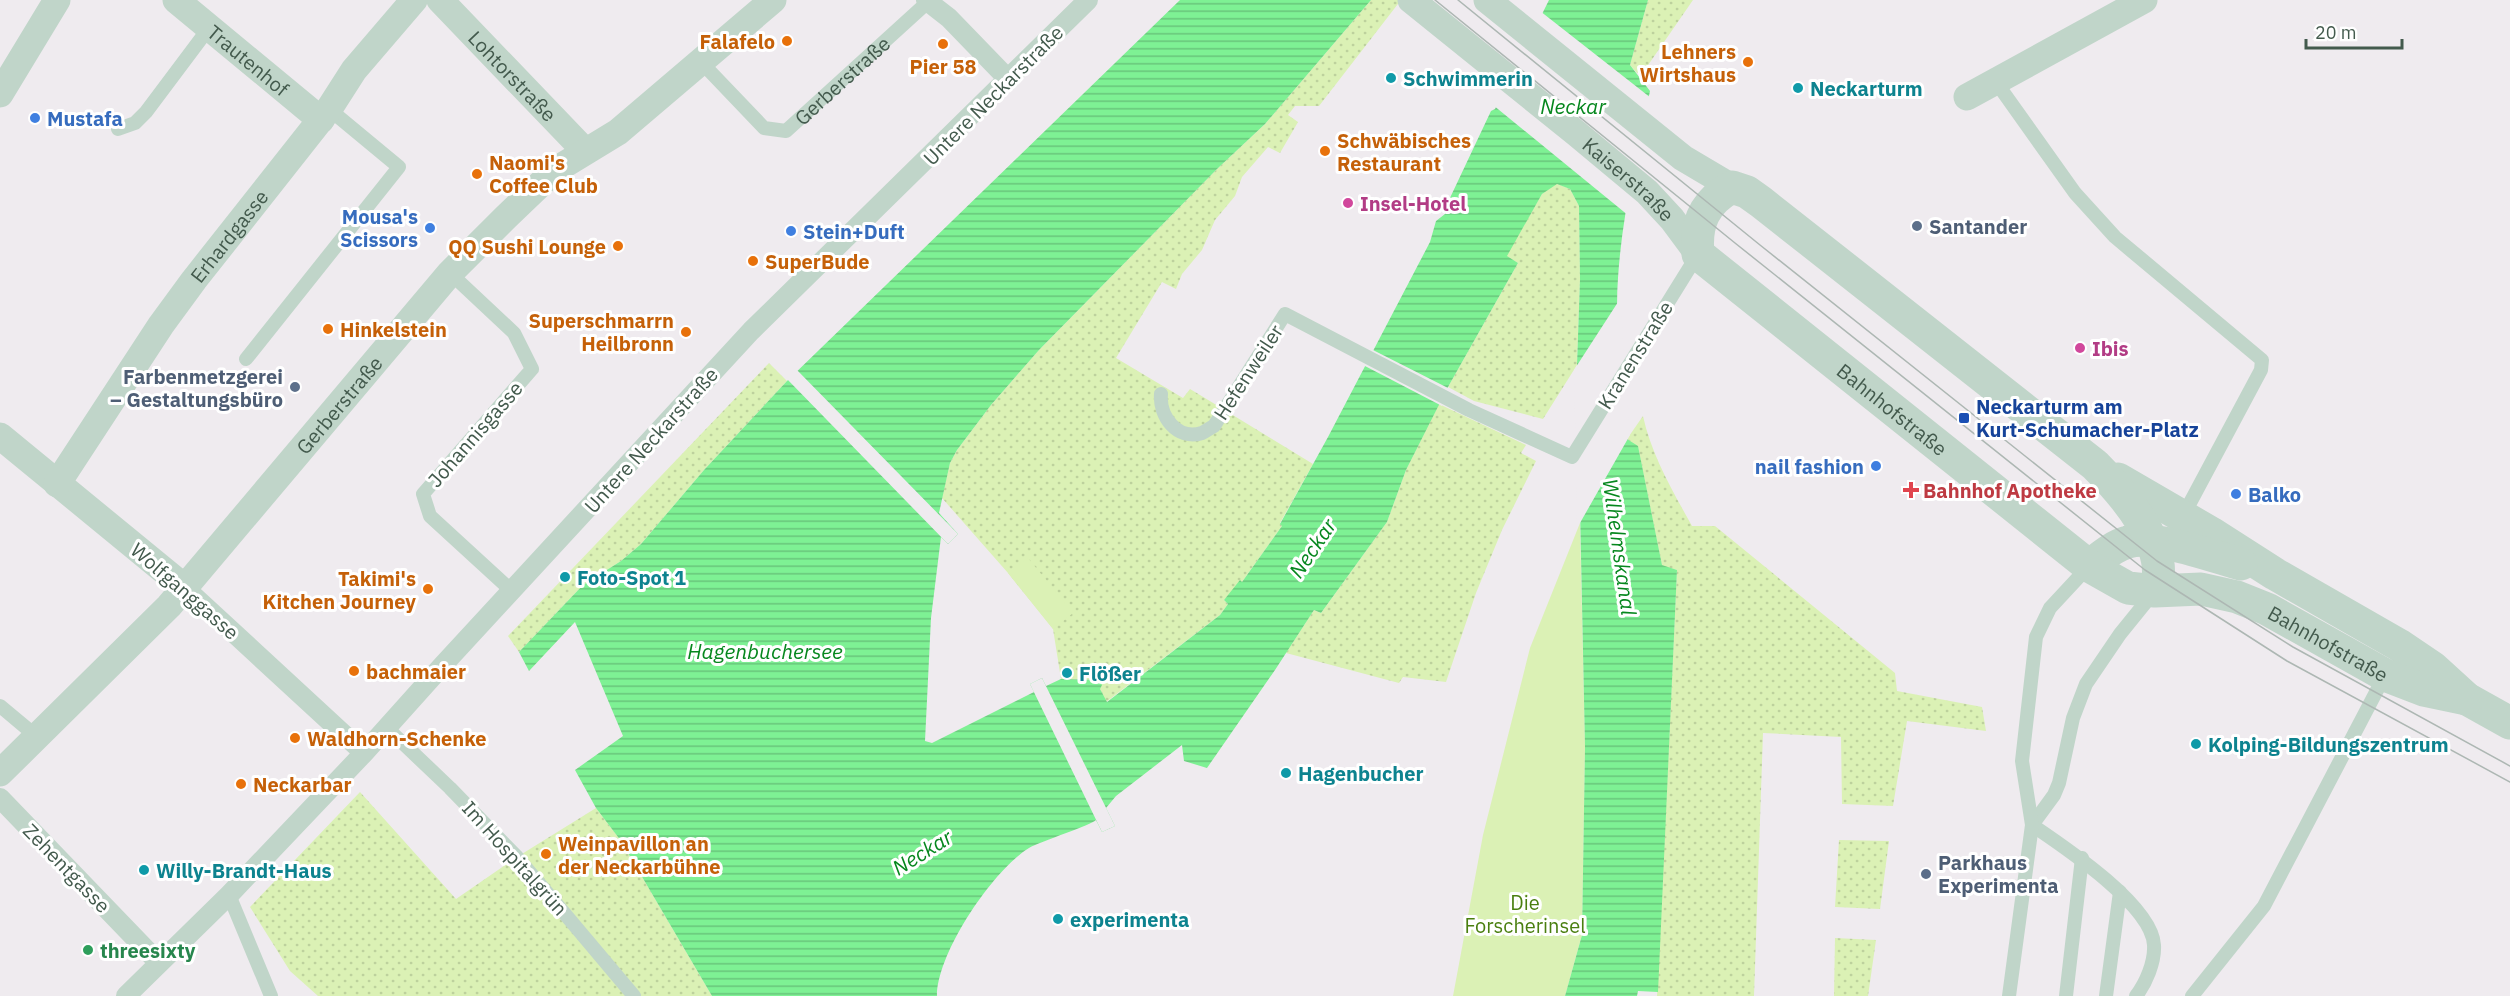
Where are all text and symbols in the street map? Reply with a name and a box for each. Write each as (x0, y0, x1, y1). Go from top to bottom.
scale bar (2306, 12, 2402, 50)
street label: Trautenhof (202, 18, 295, 102)
street label: Untere Neckarstraße (917, 19, 1069, 171)
text: 20 m (2315, 21, 2357, 44)
street label: Lohtorstraße (463, 24, 563, 127)
place label: Falafelo (700, 28, 775, 55)
street label: Gerberstraße (788, 30, 896, 131)
marker: Falafelo (780, 34, 794, 48)
marker: Pier 58 (936, 37, 950, 51)
place label: Lehners Wirtshaus (1640, 38, 1736, 88)
place label: Pier 58 (910, 53, 976, 80)
marker: Lehners Wirtshaus (1741, 55, 1755, 69)
place label: Schwimmerin (1403, 65, 1533, 92)
marker: Schwimmerin (1384, 71, 1398, 85)
place label: Neckarturm (1810, 75, 1923, 102)
marker: Neckarturm (1791, 81, 1805, 95)
water label: Neckar (1540, 92, 1607, 120)
place label: Mustafa (47, 105, 123, 132)
marker: Mustafa (28, 111, 42, 125)
place label: Schwäbisches Restaurant (1337, 127, 1471, 177)
street label: Kaiserstraße (1577, 131, 1681, 227)
marker: Schwäbisches Restaurant (1318, 144, 1332, 158)
place label: Naomi's Coffee Club (489, 149, 598, 199)
marker: Naomi's Coffee Club (470, 167, 484, 181)
street label: Erhardgasse (184, 184, 274, 288)
place label: Insel-Hotel (1360, 190, 1466, 217)
marker: Insel-Hotel (1341, 196, 1355, 210)
place label: Mousa's Scissors (340, 203, 418, 253)
place label: Santander (1929, 213, 2027, 240)
place label: Stein+Duft (803, 218, 905, 245)
marker: Santander (1910, 219, 1924, 233)
marker: Mousa's Scissors (423, 221, 437, 235)
marker: Stein+Duft (784, 224, 798, 238)
place label: QQ Sushi Lounge (448, 233, 606, 260)
marker: QQ Sushi Lounge (611, 239, 625, 253)
place label: SuperBude (765, 248, 870, 275)
marker: SuperBude (746, 254, 760, 268)
street label: Kranenstraße (1591, 296, 1679, 414)
place label: Superschmarrn Heilbronn (528, 307, 674, 357)
place label: Hinkelstein (340, 316, 447, 343)
street label: Hefenweiler (1207, 319, 1289, 425)
marker: Hinkelstein (321, 322, 335, 336)
marker: Superschmarrn Heilbronn (679, 325, 693, 339)
place label: Ibis (2092, 335, 2129, 362)
marker: Ibis (2073, 341, 2087, 355)
street label: Gerberstraße (290, 350, 388, 459)
street label: Bahnhofstraße (1832, 357, 1953, 461)
street label: Untere Neckarstraße (578, 361, 724, 519)
place label: Farbenmetzgerei – Gestaltungsbüro (110, 363, 283, 413)
street label: Johannisgasse (421, 375, 529, 493)
marker: Farbenmetzgerei – Gestaltungsbüro (288, 380, 302, 394)
place label: Neckarturm am Kurt-Schumacher-Platz (1976, 393, 2199, 443)
marker: Neckarturm am Kurt-Schumacher-Platz (1957, 411, 1971, 425)
place label: nail fashion (1755, 453, 1864, 480)
marker: nail fashion (1869, 459, 1883, 473)
water label: Wilhelmskanal (1597, 477, 1643, 617)
place label: Bahnhof Apotheke (1923, 477, 2097, 504)
place label: Balko (2248, 481, 2301, 508)
marker: Bahnhof Apotheke (1904, 483, 1918, 497)
marker: Balko (2229, 487, 2243, 501)
water label: Neckar (1282, 512, 1343, 583)
street label: Wolfganggasse (125, 536, 245, 646)
place label: Foto-Spot 1 (577, 564, 686, 591)
place label: Takimi's Kitchen Journey (262, 565, 416, 615)
marker: Foto-Spot 1 (558, 570, 572, 584)
marker: Takimi's Kitchen Journey (421, 582, 435, 596)
street label: Bahnhofstraße (2263, 599, 2393, 688)
water label: Hagenbuchersee (687, 637, 843, 665)
place label: bachmaier (366, 658, 466, 685)
place label: Flößer (1079, 660, 1141, 687)
marker: bachmaier (347, 664, 361, 678)
marker: Flößer (1060, 666, 1074, 680)
place label: Waldhorn-Schenke (307, 725, 486, 752)
marker: Waldhorn-Schenke (288, 731, 302, 745)
place label: Kolping-Bildungszentrum (2208, 731, 2449, 758)
marker: Kolping-Bildungszentrum (2189, 737, 2203, 751)
place label: Hagenbucher (1298, 760, 1424, 787)
marker: Hagenbucher (1279, 766, 1293, 780)
place label: Neckarbar (253, 771, 352, 798)
marker: Neckarbar (234, 777, 248, 791)
street label: Im Hospitalgrün (456, 795, 574, 921)
street label: Zehentgasse (18, 817, 116, 919)
water label: Neckar (887, 822, 958, 881)
place label: Weinpavillon an der Neckarbühne (558, 830, 720, 880)
marker: Weinpavillon an der Neckarbühne (539, 847, 553, 861)
place label: Parkhaus Experimenta (1938, 849, 2059, 899)
place label: Willy-Brandt-Haus (156, 857, 332, 884)
marker: Willy-Brandt-Haus (137, 863, 151, 877)
marker: Parkhaus Experimenta (1919, 867, 1933, 881)
park label: Die Forscherinsel (1464, 889, 1586, 939)
place label: experimenta (1070, 906, 1189, 933)
marker: experimenta (1051, 912, 1065, 926)
place label: threesixty (100, 937, 196, 964)
marker: threesixty (81, 943, 95, 957)

